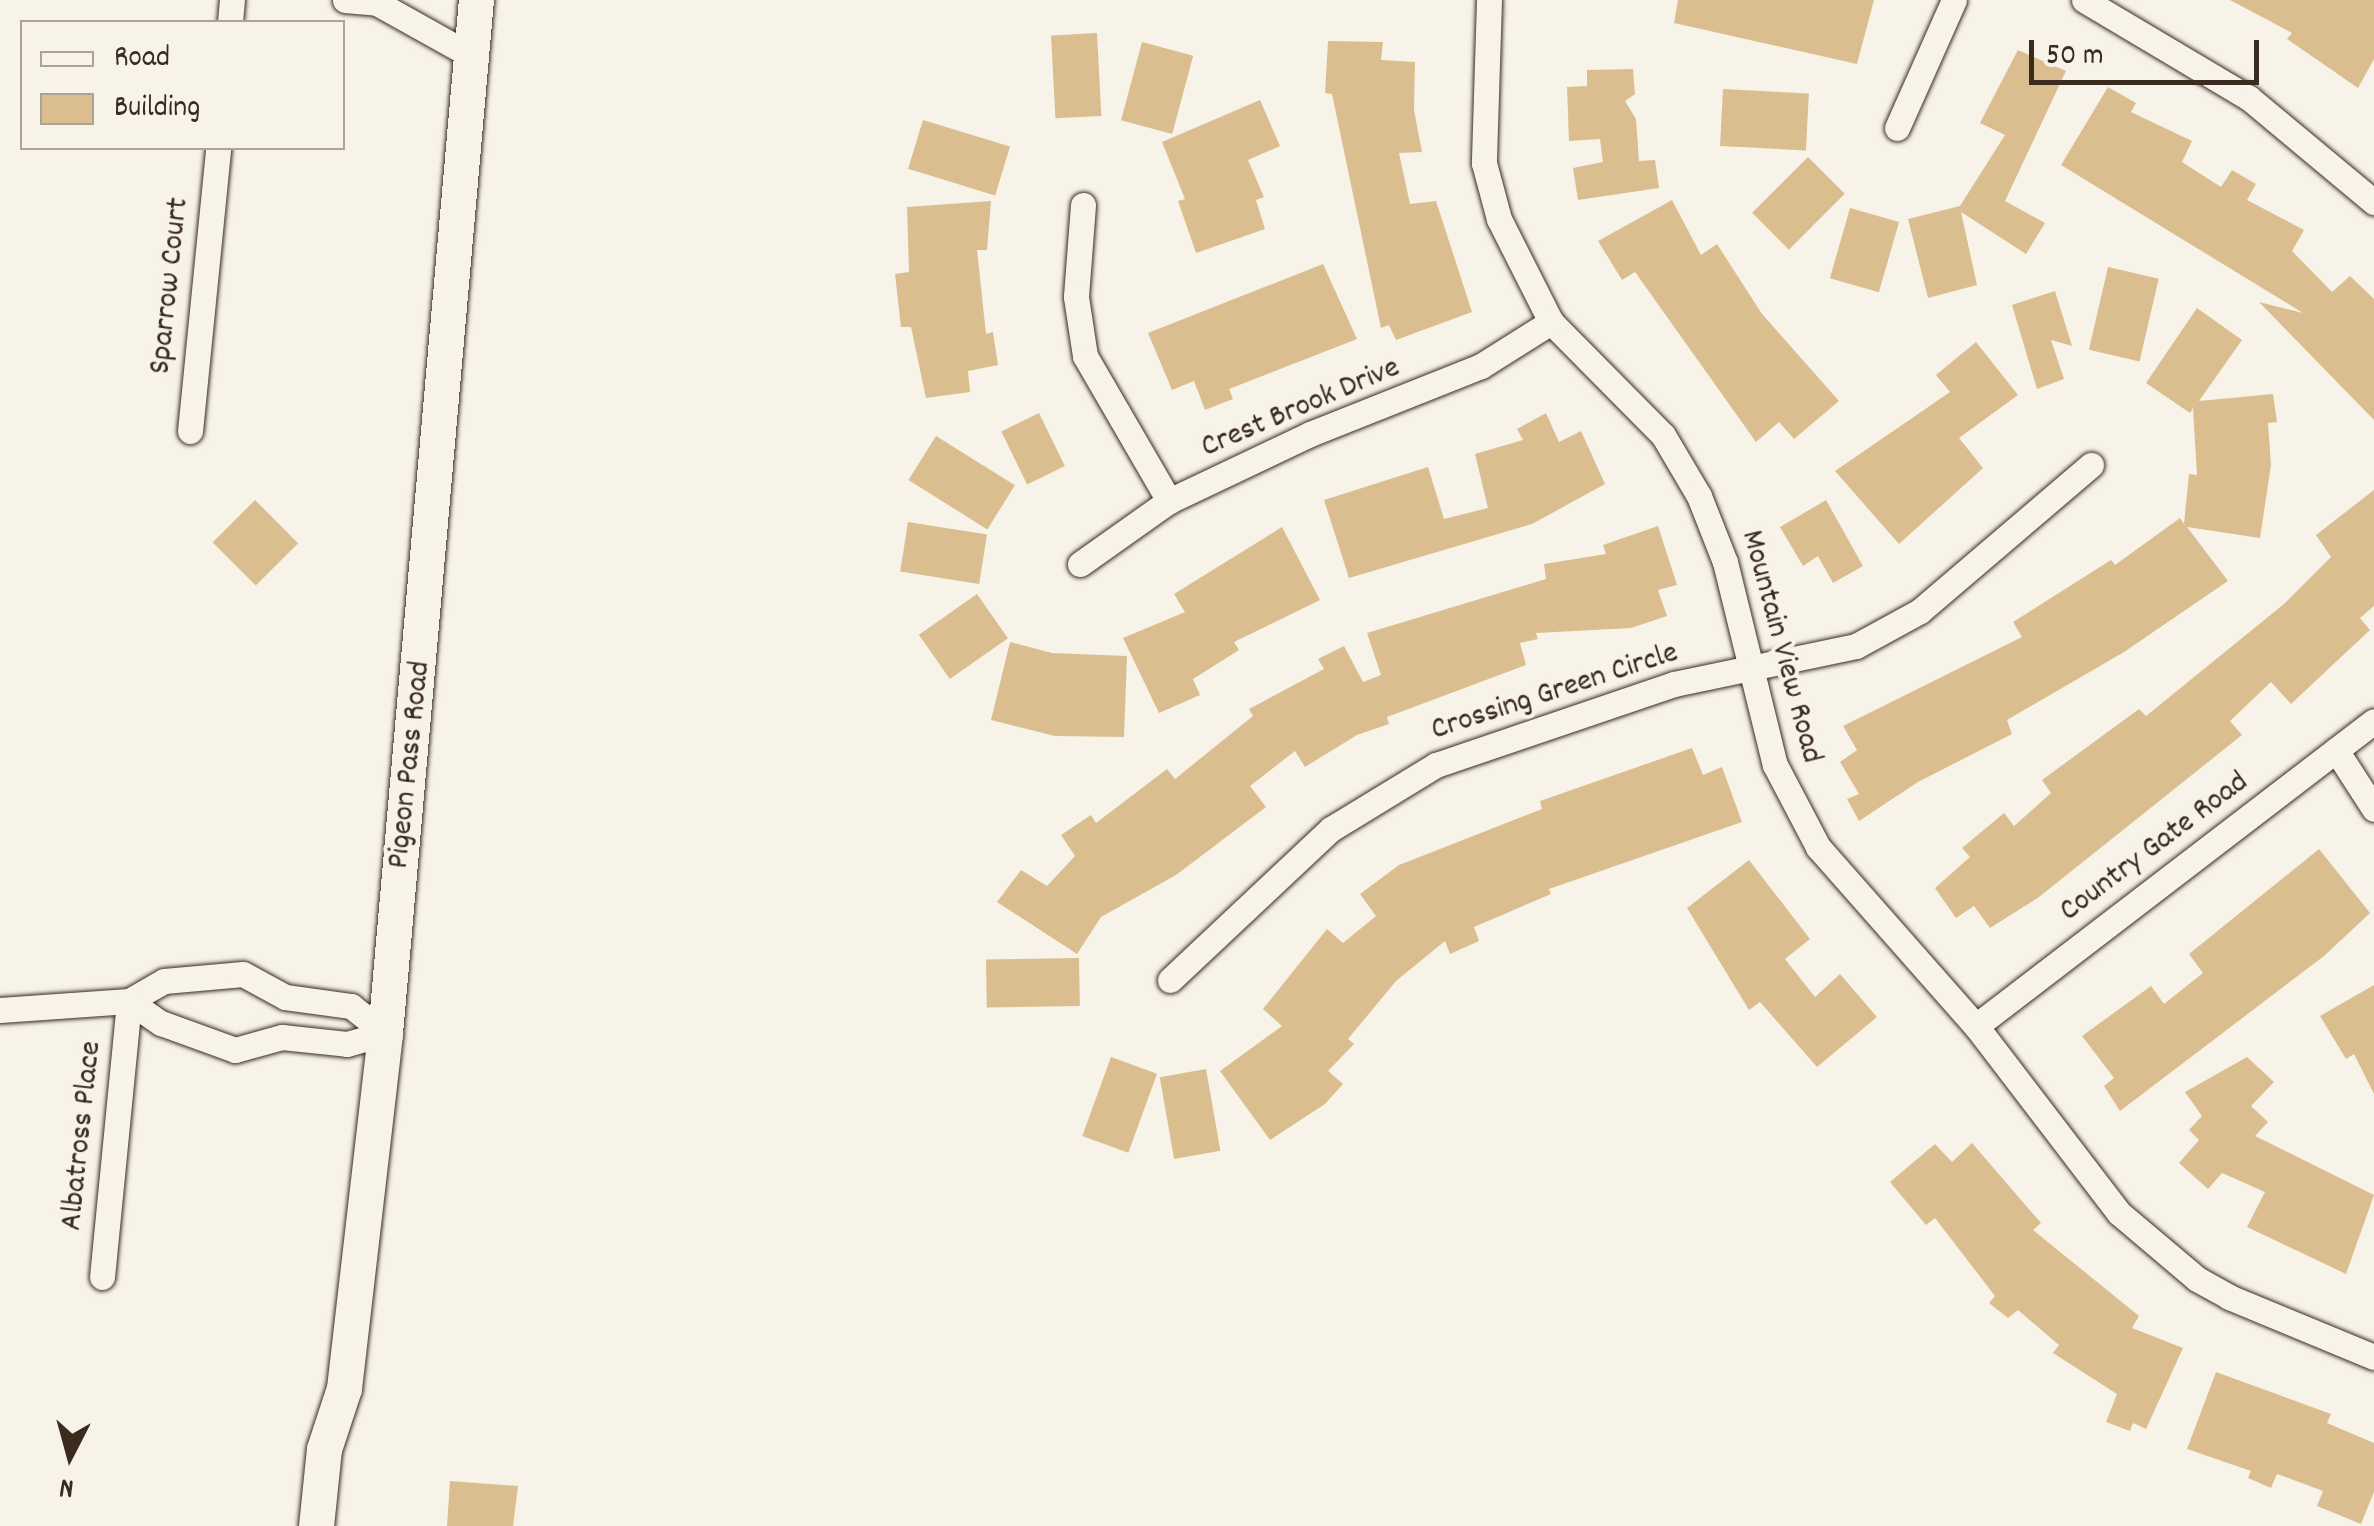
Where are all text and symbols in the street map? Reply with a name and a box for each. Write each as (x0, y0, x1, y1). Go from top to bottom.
legend (20, 20, 345, 150)
scale bar (2034, 20, 2264, 82)
text: 50 m (2046, 36, 2104, 79)
text: Road (114, 38, 170, 81)
text: Building (114, 88, 200, 131)
street label: Sparrow Court (143, 196, 199, 376)
street label: Crest Brook Drive (1196, 350, 1406, 468)
street label: Mountain View Road (1730, 526, 1830, 768)
street label: Crossing Green Circle (1427, 635, 1683, 751)
street label: Pigeon Pass Road (381, 659, 441, 871)
street label: Country Gate Road (2053, 764, 2257, 932)
street label: Albatross Place (54, 1039, 112, 1233)
north arrow (20, 1406, 120, 1506)
text: N (58, 1465, 76, 1506)

